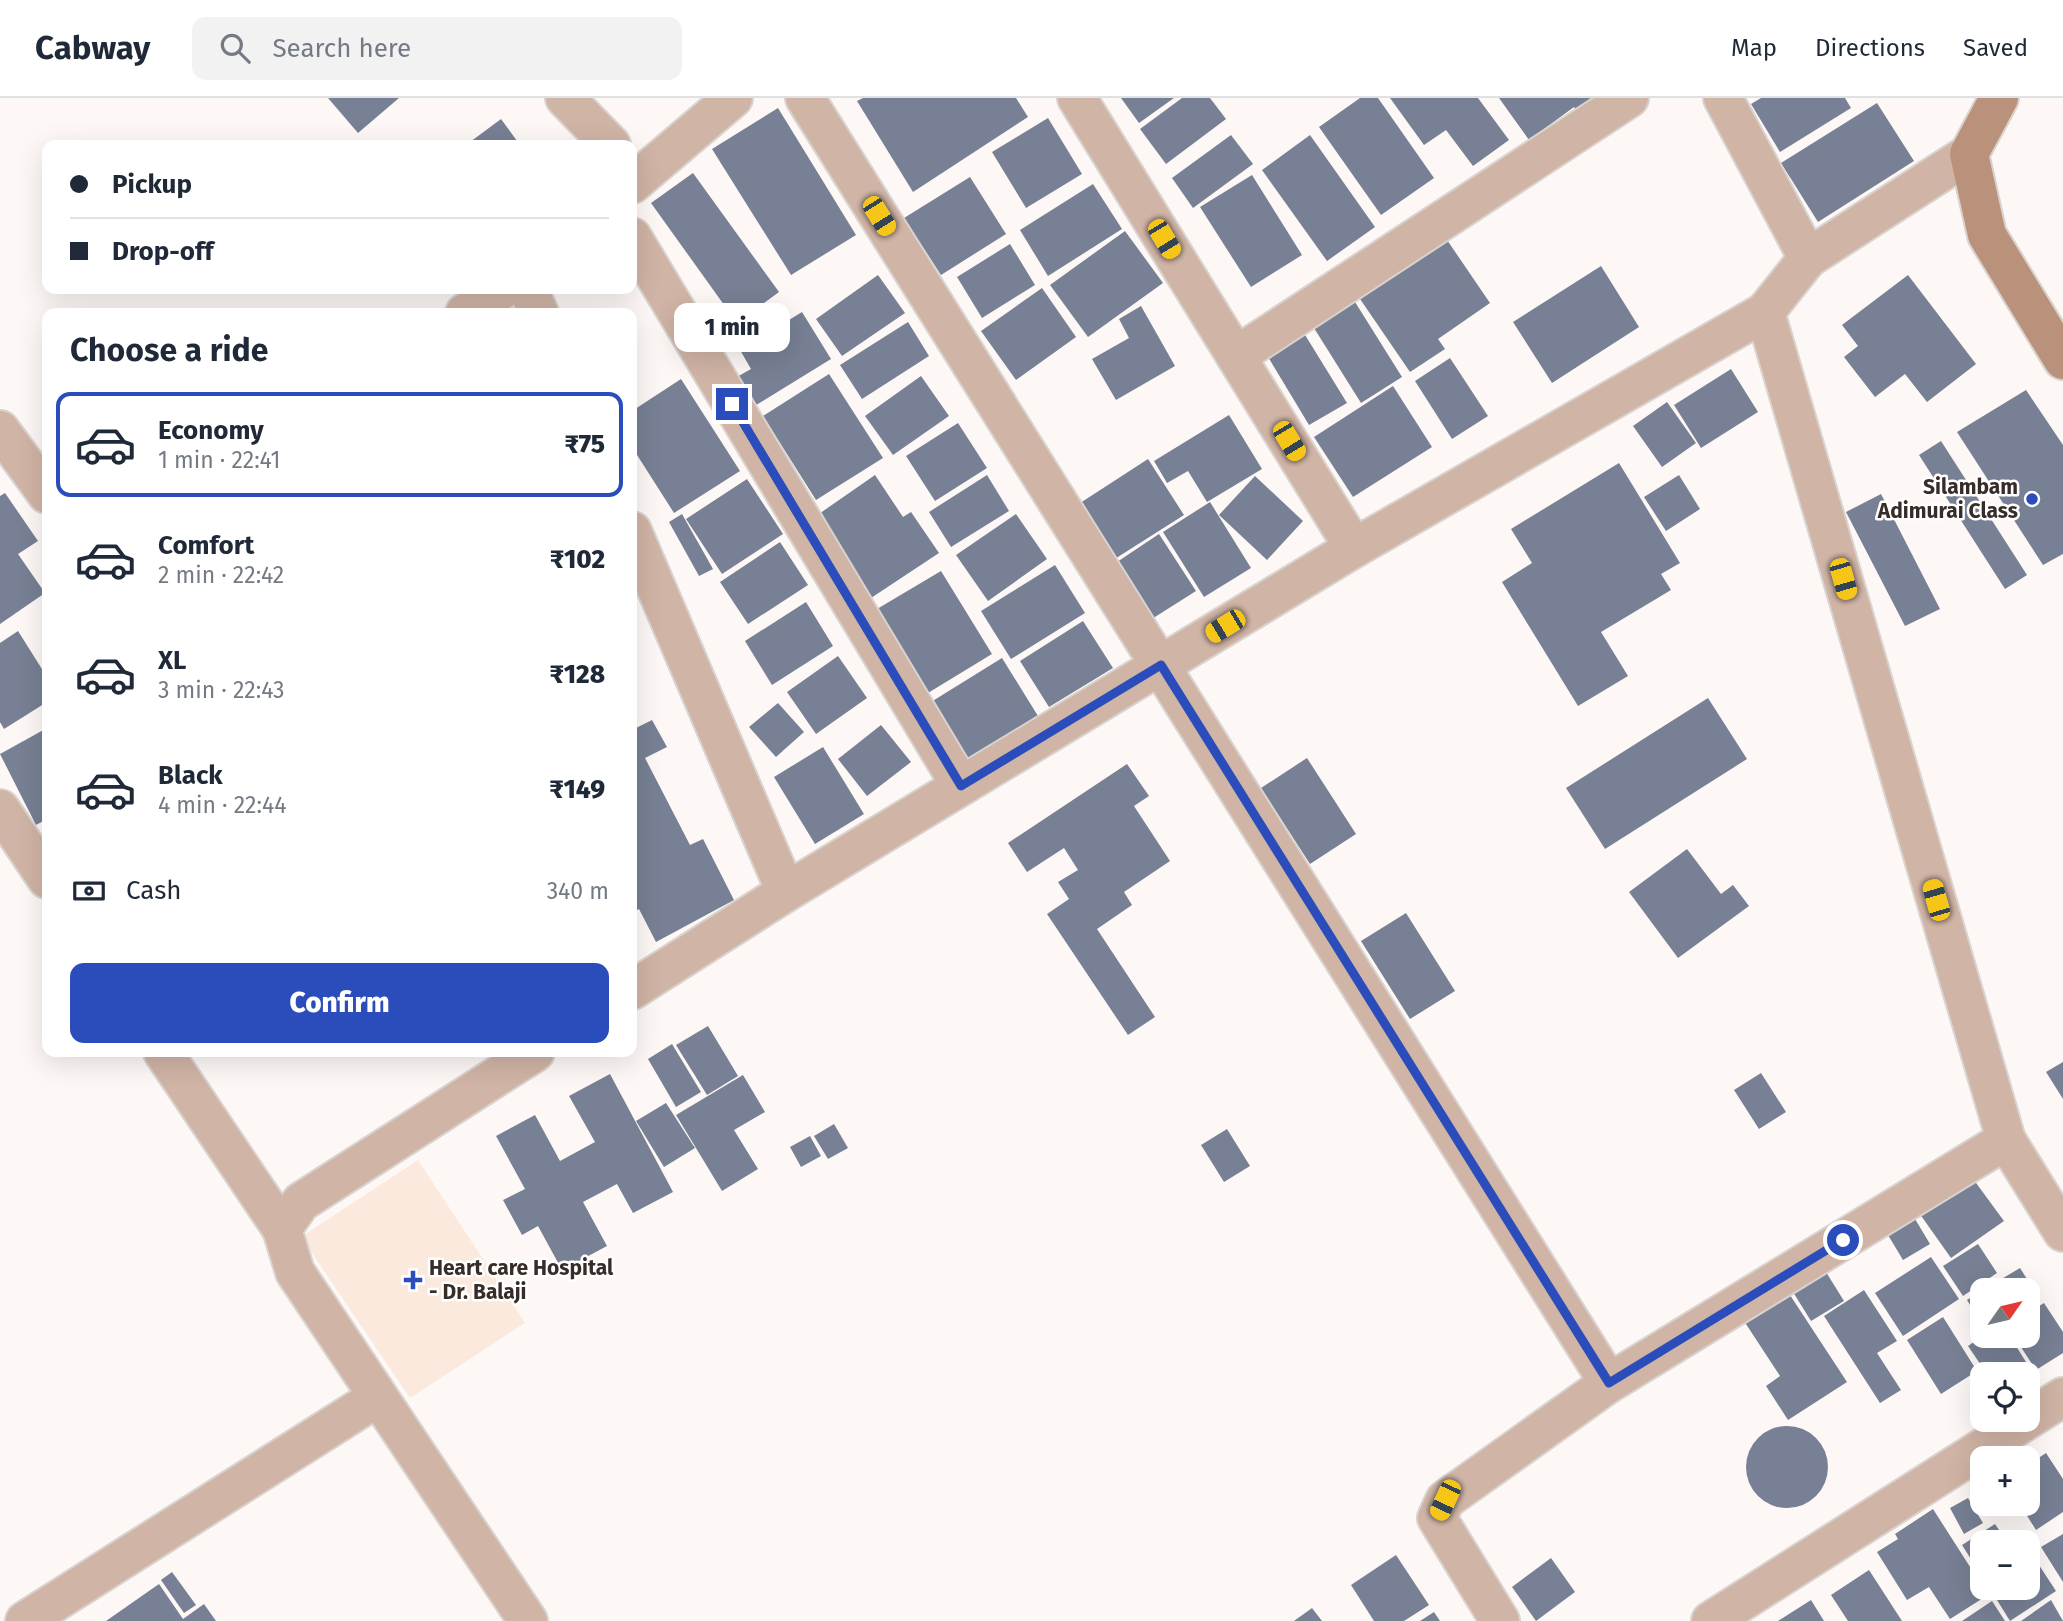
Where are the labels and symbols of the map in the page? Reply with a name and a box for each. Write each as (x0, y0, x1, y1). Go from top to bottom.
car (859, 193, 900, 239)
car (1145, 216, 1184, 262)
callout: 1 min (674, 302, 790, 352)
route end (716, 388, 748, 420)
car (1270, 418, 1309, 464)
place label: Silambam Adimurai Class (1877, 474, 2018, 524)
marker: Silambam Adimurai Class (2024, 491, 2040, 507)
car (1828, 556, 1859, 602)
car (1202, 606, 1249, 646)
car (1921, 877, 1952, 923)
route start (1827, 1224, 1859, 1256)
place label: Heart care Hospital - Dr. Balaji (429, 1255, 614, 1305)
marker: Heart care Hospital - Dr. Balaji (403, 1270, 423, 1290)
north arrow (1970, 1278, 2040, 1348)
car (1427, 1477, 1464, 1523)

